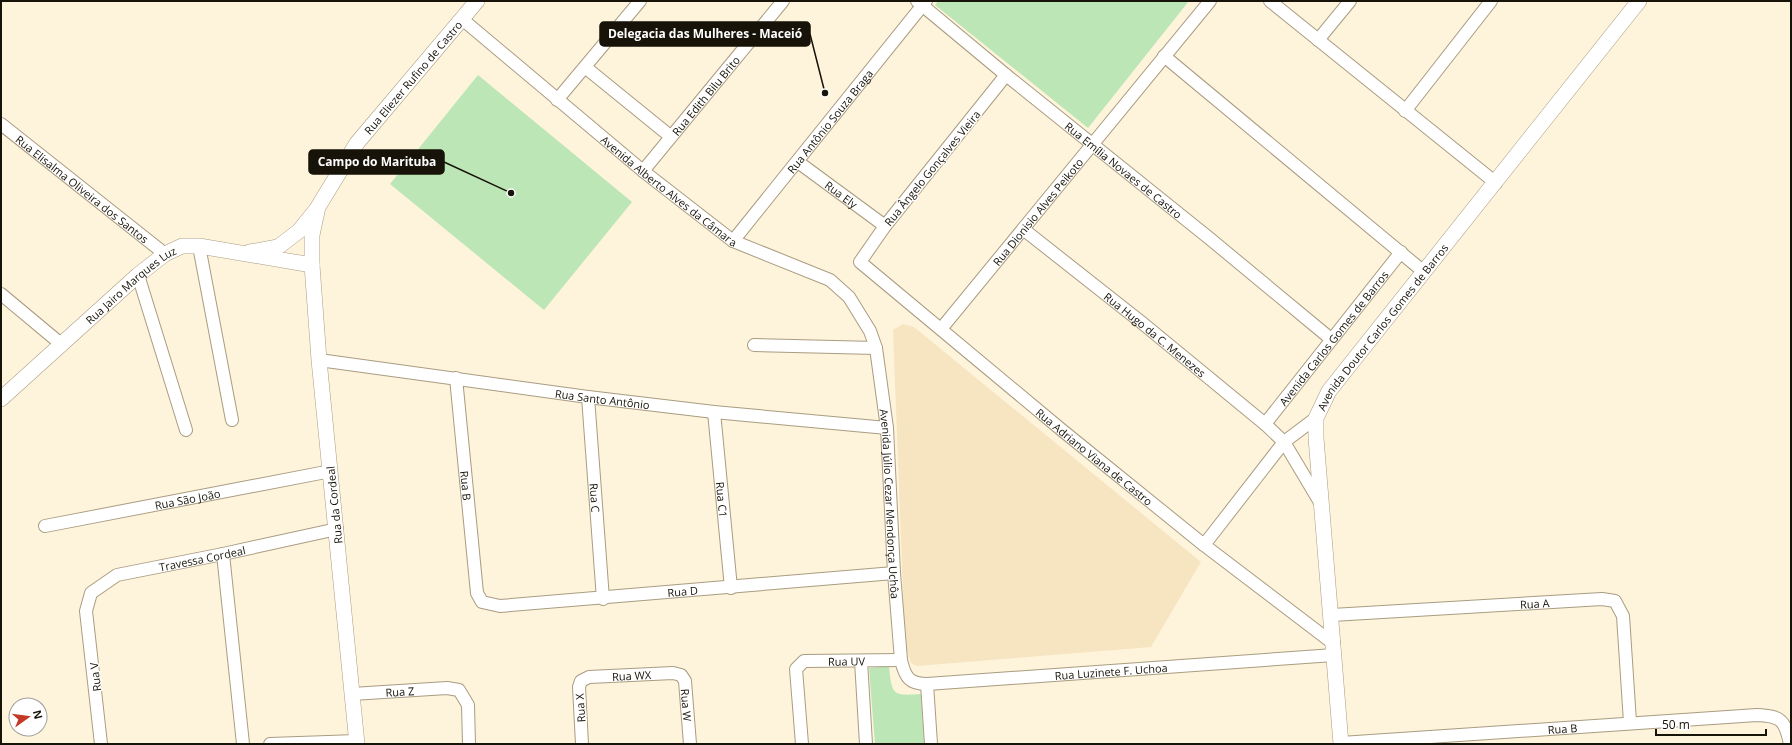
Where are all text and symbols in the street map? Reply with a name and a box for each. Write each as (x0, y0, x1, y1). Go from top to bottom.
street label: Rua Eliezer Rufino de Castro (360, 17, 465, 137)
callout: Delegacia das Mulheres - Maceió (600, 22, 810, 46)
text: Delegacia das Mulheres - Maceió (608, 25, 802, 42)
street label: Rua Edith Bilu Brito (668, 52, 743, 138)
street label: Rua Antônio Souza Braga (783, 66, 876, 176)
street label: Rua Ângelo Gonçalves Vieira (881, 107, 983, 229)
street label: Rua Emília Novaes de Castro (1062, 118, 1186, 222)
street label: Rua Elisalma Oliveira dos Santos (13, 131, 152, 246)
street label: Avenida Alberto Alves da Câmara (598, 132, 739, 249)
callout: Campo do Marituba (309, 150, 444, 174)
text: Campo do Marituba (318, 153, 436, 170)
street label: Rua Dionisio Alves Peikoto (989, 154, 1086, 268)
street label: Rua Ely (822, 177, 861, 211)
street label: Avenida Doutor Carlos Gomes de Barros (1313, 240, 1451, 413)
street label: Rua Jairo Marques Luz (82, 242, 178, 327)
street label: Avenida Carlos Gomes de Barros (1275, 267, 1391, 408)
street label: Rua Hugo da C. Menezes (1101, 288, 1209, 380)
street label: Rua Santo Antônio (554, 385, 651, 412)
street label: Rua Adriano Viana de Castro (1033, 404, 1156, 509)
street label: Avenida Júlio Cezar Mendonça Uchôa (877, 408, 904, 599)
street label: Rua da Cordeal (322, 465, 346, 545)
street label: Rua B (458, 470, 475, 501)
street label: Rua C1 (713, 481, 732, 518)
street label: Rua C (587, 482, 604, 513)
street label: Rua São João (153, 485, 222, 512)
street label: Travessa Cordeal (158, 542, 247, 574)
street label: Rua D (667, 582, 698, 599)
street label: Rua A (1519, 595, 1550, 611)
street label: Rua UV (828, 653, 866, 668)
street label: Rua Luzinete F. Uchoa (1054, 659, 1168, 682)
street label: Rua V (86, 661, 104, 692)
street label: Rua WX (612, 667, 652, 683)
street label: Rua Z (385, 683, 415, 699)
street label: Rua W (678, 688, 696, 722)
street label: Rua X (571, 692, 588, 723)
north arrow (8, 697, 48, 737)
text: N (30, 708, 47, 721)
scale bar (1656, 711, 1766, 737)
text: 50 m (1662, 716, 1690, 733)
street label: Rua B (1547, 720, 1578, 737)

